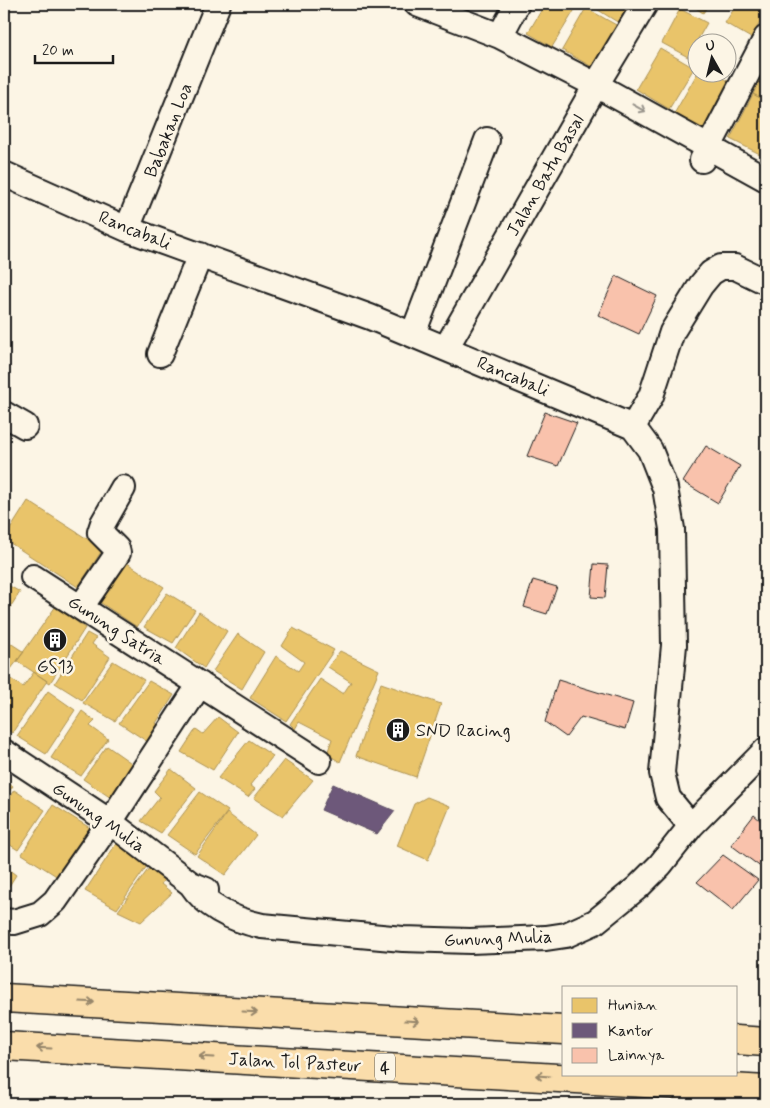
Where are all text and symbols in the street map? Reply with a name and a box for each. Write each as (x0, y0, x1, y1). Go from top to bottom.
scale bar (35, 32, 112, 64)
north arrow (688, 32, 738, 82)
text: U (705, 37, 716, 56)
text: 20 m (42, 41, 74, 61)
street label: Babakan Loa (139, 80, 199, 181)
one-way arrow (631, 104, 645, 114)
street label: Jalan Batu Basal (501, 110, 590, 241)
street label: Rancabali (95, 206, 174, 256)
street label: Rancabali (473, 351, 552, 403)
street label: Gunung Satria (63, 590, 170, 672)
building icon: GS13 (42, 627, 68, 653)
place label: GS13 (37, 655, 74, 679)
building icon: SND Racing (385, 717, 411, 743)
place label: SND Racing (416, 719, 510, 743)
street label: Gunung Mulia (47, 777, 150, 859)
street label: Gunung Mulia (443, 925, 553, 953)
legend (562, 986, 738, 1076)
text: Hunian (608, 996, 658, 1016)
one-way arrow (79, 998, 95, 1007)
one-way arrow (241, 1007, 257, 1016)
one-way arrow (404, 1017, 420, 1026)
text: Kantor (608, 1022, 653, 1042)
one-way arrow (36, 1043, 52, 1052)
text: Lainnya (608, 1046, 665, 1066)
street label: Jalan Tol Pasteur (228, 1048, 362, 1078)
one-way arrow (198, 1052, 214, 1061)
road number: 4 (375, 1054, 395, 1080)
one-way arrow (535, 1071, 551, 1080)

